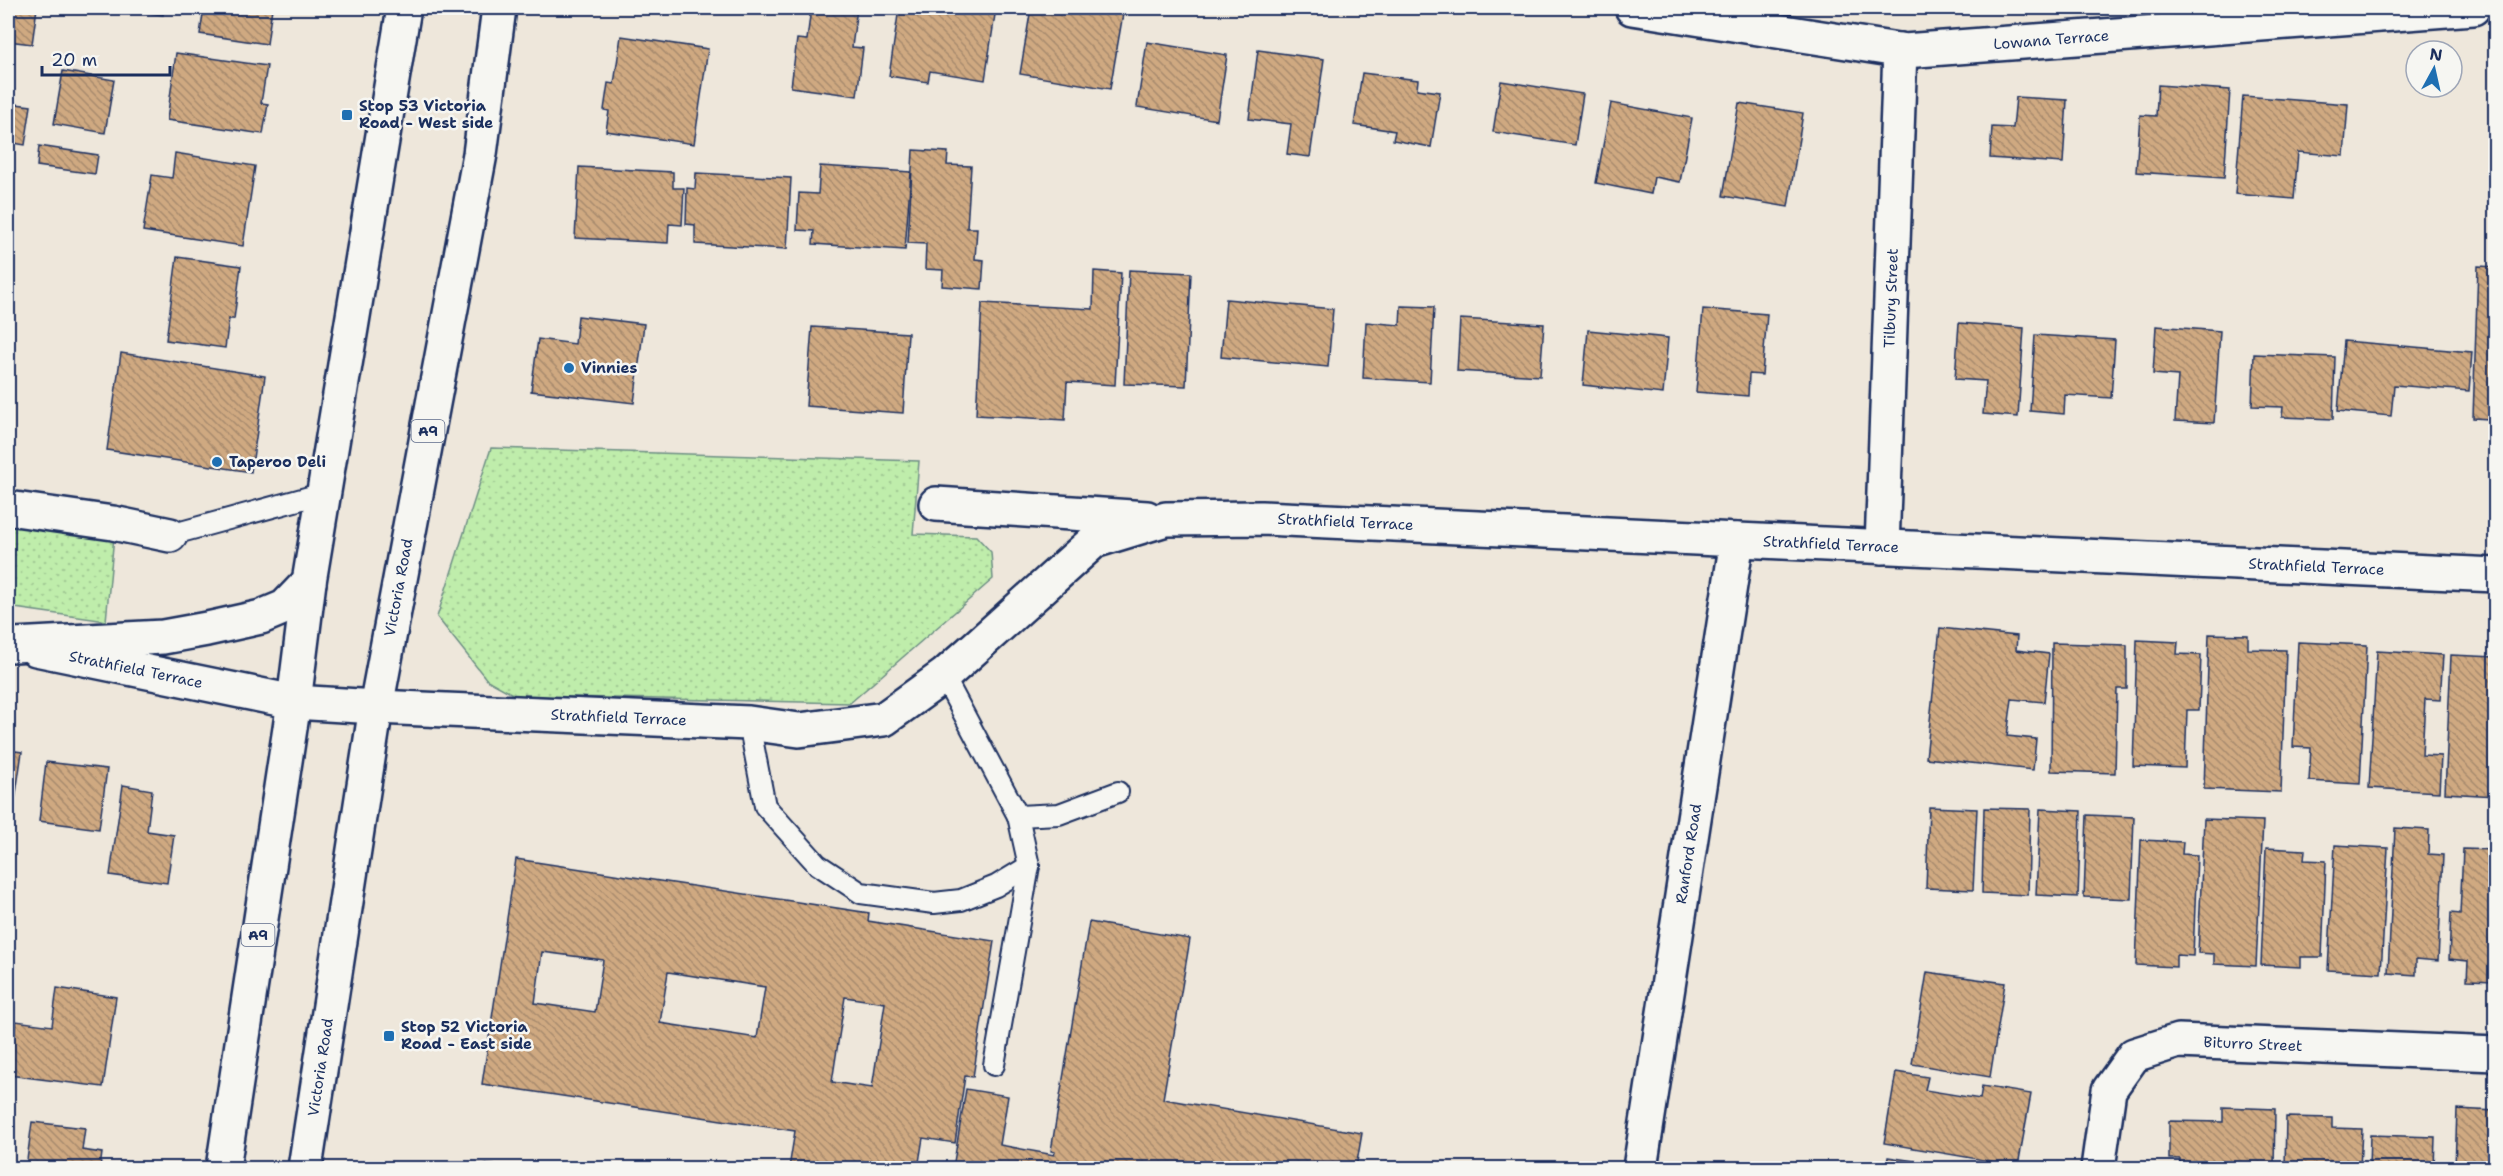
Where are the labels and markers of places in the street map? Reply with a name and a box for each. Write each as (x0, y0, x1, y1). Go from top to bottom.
place label: Stop 53 Victoria Road - West side (359, 96, 493, 133)
marker: Stop 53 Victoria Road - West side (340, 108, 354, 122)
place label: Vinnies (581, 358, 638, 378)
marker: Vinnies (562, 361, 576, 375)
place label: Taperoo Deli (229, 452, 326, 472)
marker: Taperoo Deli (210, 455, 224, 469)
place label: Stop 52 Victoria Road - East side (401, 1017, 532, 1054)
marker: Stop 52 Victoria Road - East side (382, 1029, 396, 1043)

